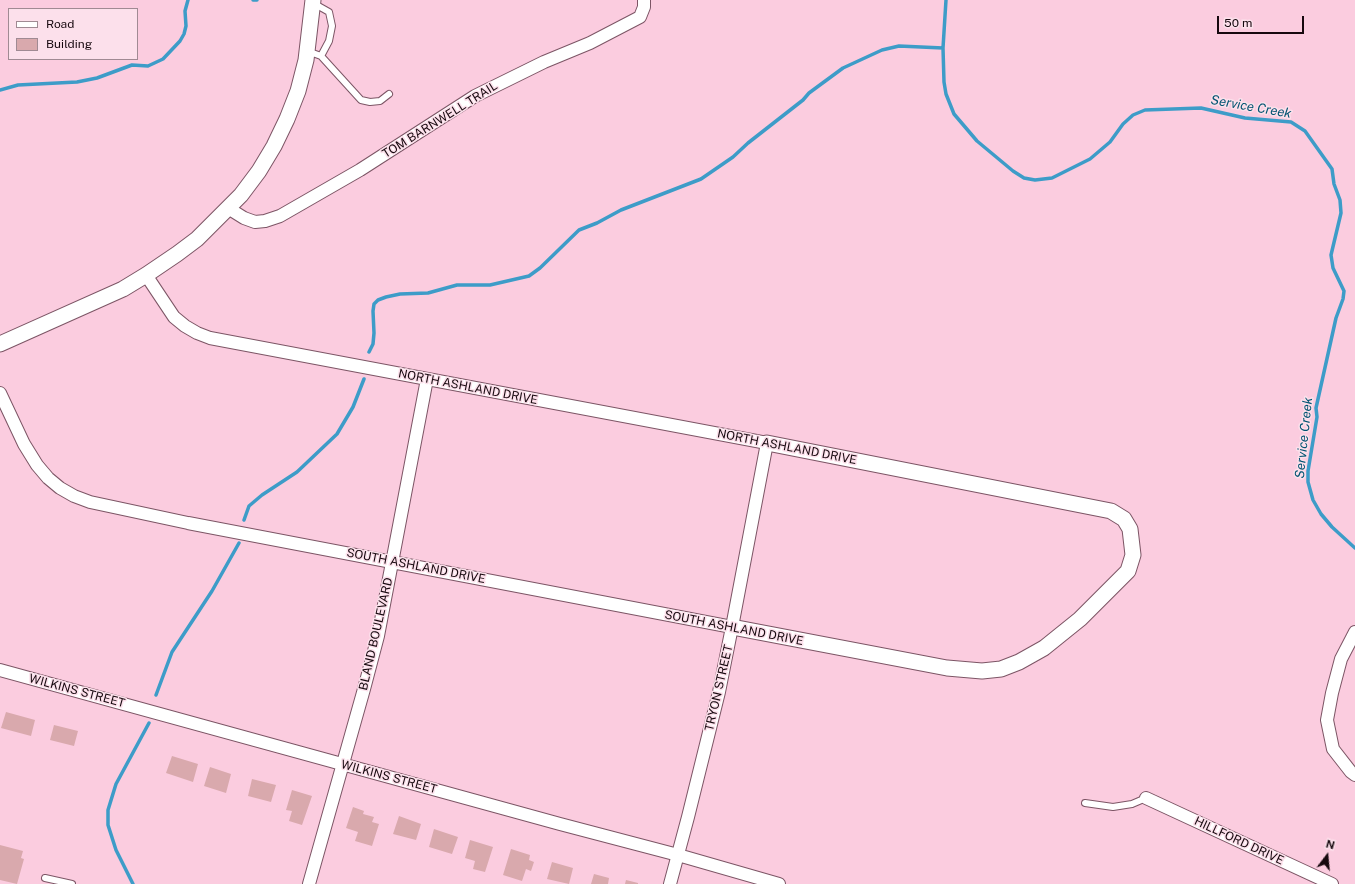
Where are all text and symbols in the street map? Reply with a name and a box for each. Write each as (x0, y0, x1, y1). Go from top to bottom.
legend (8, 8, 138, 60)
scale bar (1219, 8, 1306, 34)
text: 50 m (1224, 16, 1252, 30)
text: Road (46, 17, 74, 31)
text: Building (46, 37, 92, 51)
street label: TOM BARNWELL TRAIL (380, 79, 500, 161)
water label: Service Creek (1209, 92, 1293, 122)
street label: NORTH ASHLAND DRIVE (397, 366, 539, 408)
water label: Service Creek (1292, 397, 1316, 479)
street label: NORTH ASHLAND DRIVE (716, 426, 858, 468)
street label: SOUTH ASHLAND DRIVE (345, 545, 487, 587)
street label: BLAND BOULEVARD (356, 576, 396, 692)
street label: SOUTH ASHLAND DRIVE (663, 607, 805, 649)
street label: TRYON STREET (702, 643, 736, 733)
street label: WILKINS STREET (27, 671, 127, 711)
street label: WILKINS STREET (339, 757, 439, 797)
street label: HILLFORD DRIVE (1192, 814, 1286, 868)
north arrow (1307, 836, 1347, 876)
text: N (1325, 838, 1336, 851)

